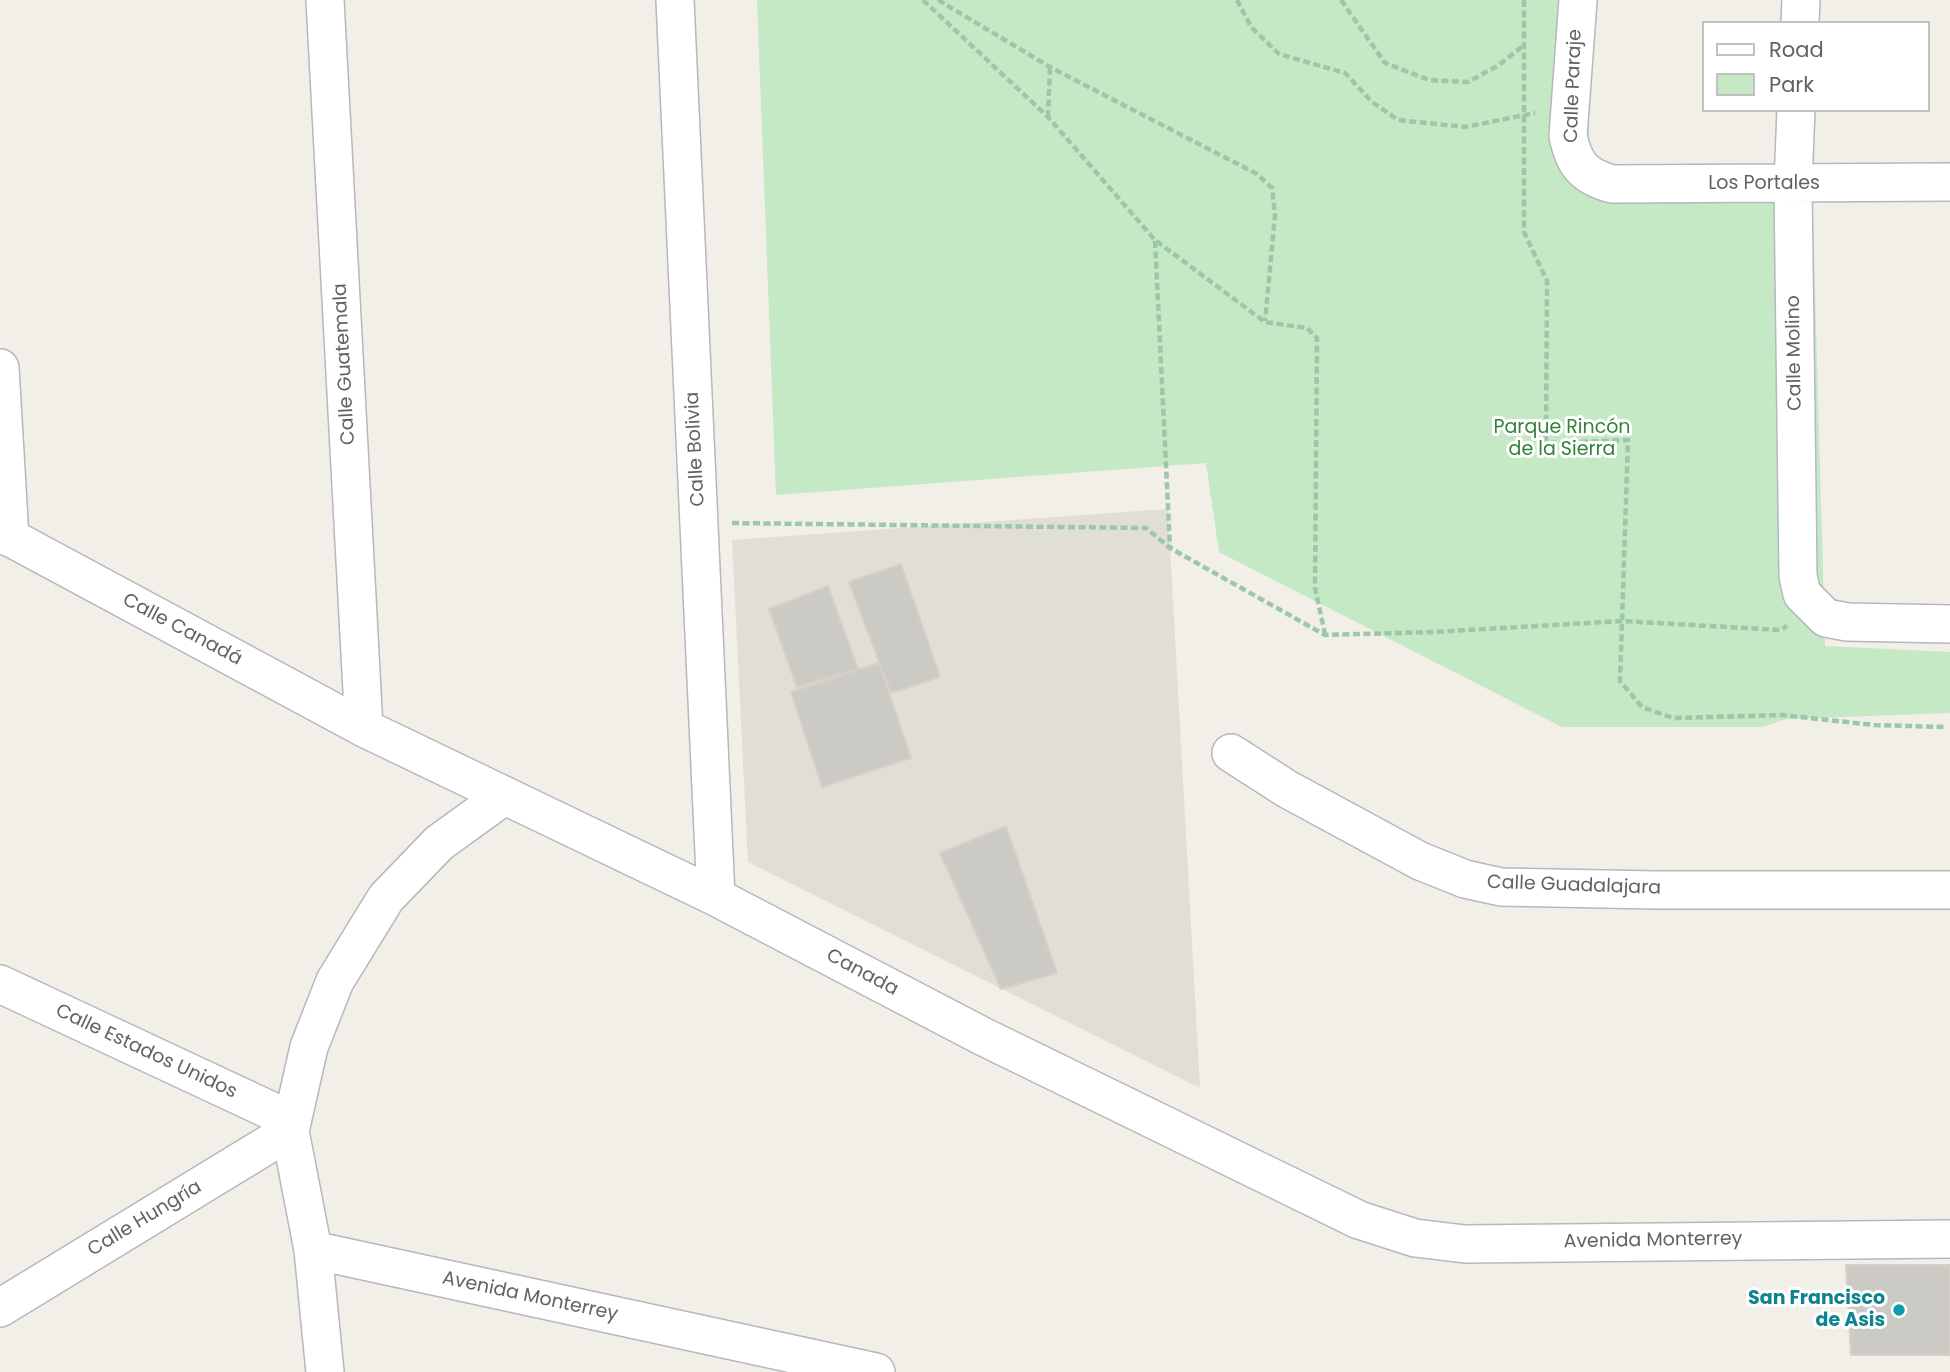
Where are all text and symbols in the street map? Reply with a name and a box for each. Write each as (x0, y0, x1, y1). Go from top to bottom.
legend (1702, 21, 1929, 112)
street label: Calle Paraje (1561, 29, 1587, 143)
text: Road (1769, 35, 1824, 64)
text: Park (1769, 70, 1814, 99)
street label: Los Portales (1708, 173, 1820, 195)
street label: Calle Guatemala (329, 282, 361, 446)
street label: Calle Molino (1783, 295, 1807, 411)
street label: Calle Bolivia (682, 391, 710, 507)
park label: Parque Rincón de la Sierra (1493, 417, 1631, 461)
street label: Calle Canadá (118, 589, 246, 671)
street label: Calle Guadalajara (1487, 872, 1661, 900)
street label: Canada (822, 945, 902, 1001)
street label: Calle Estados Unidos (52, 1000, 240, 1104)
street label: Calle Hungría (84, 1176, 206, 1262)
street label: Avenida Monterrey (1563, 1228, 1743, 1254)
street label: Avenida Monterrey (440, 1267, 620, 1327)
place label: San Francisco de Asis (1748, 1288, 1885, 1332)
marker: San Francisco de Asis (1891, 1302, 1907, 1318)

